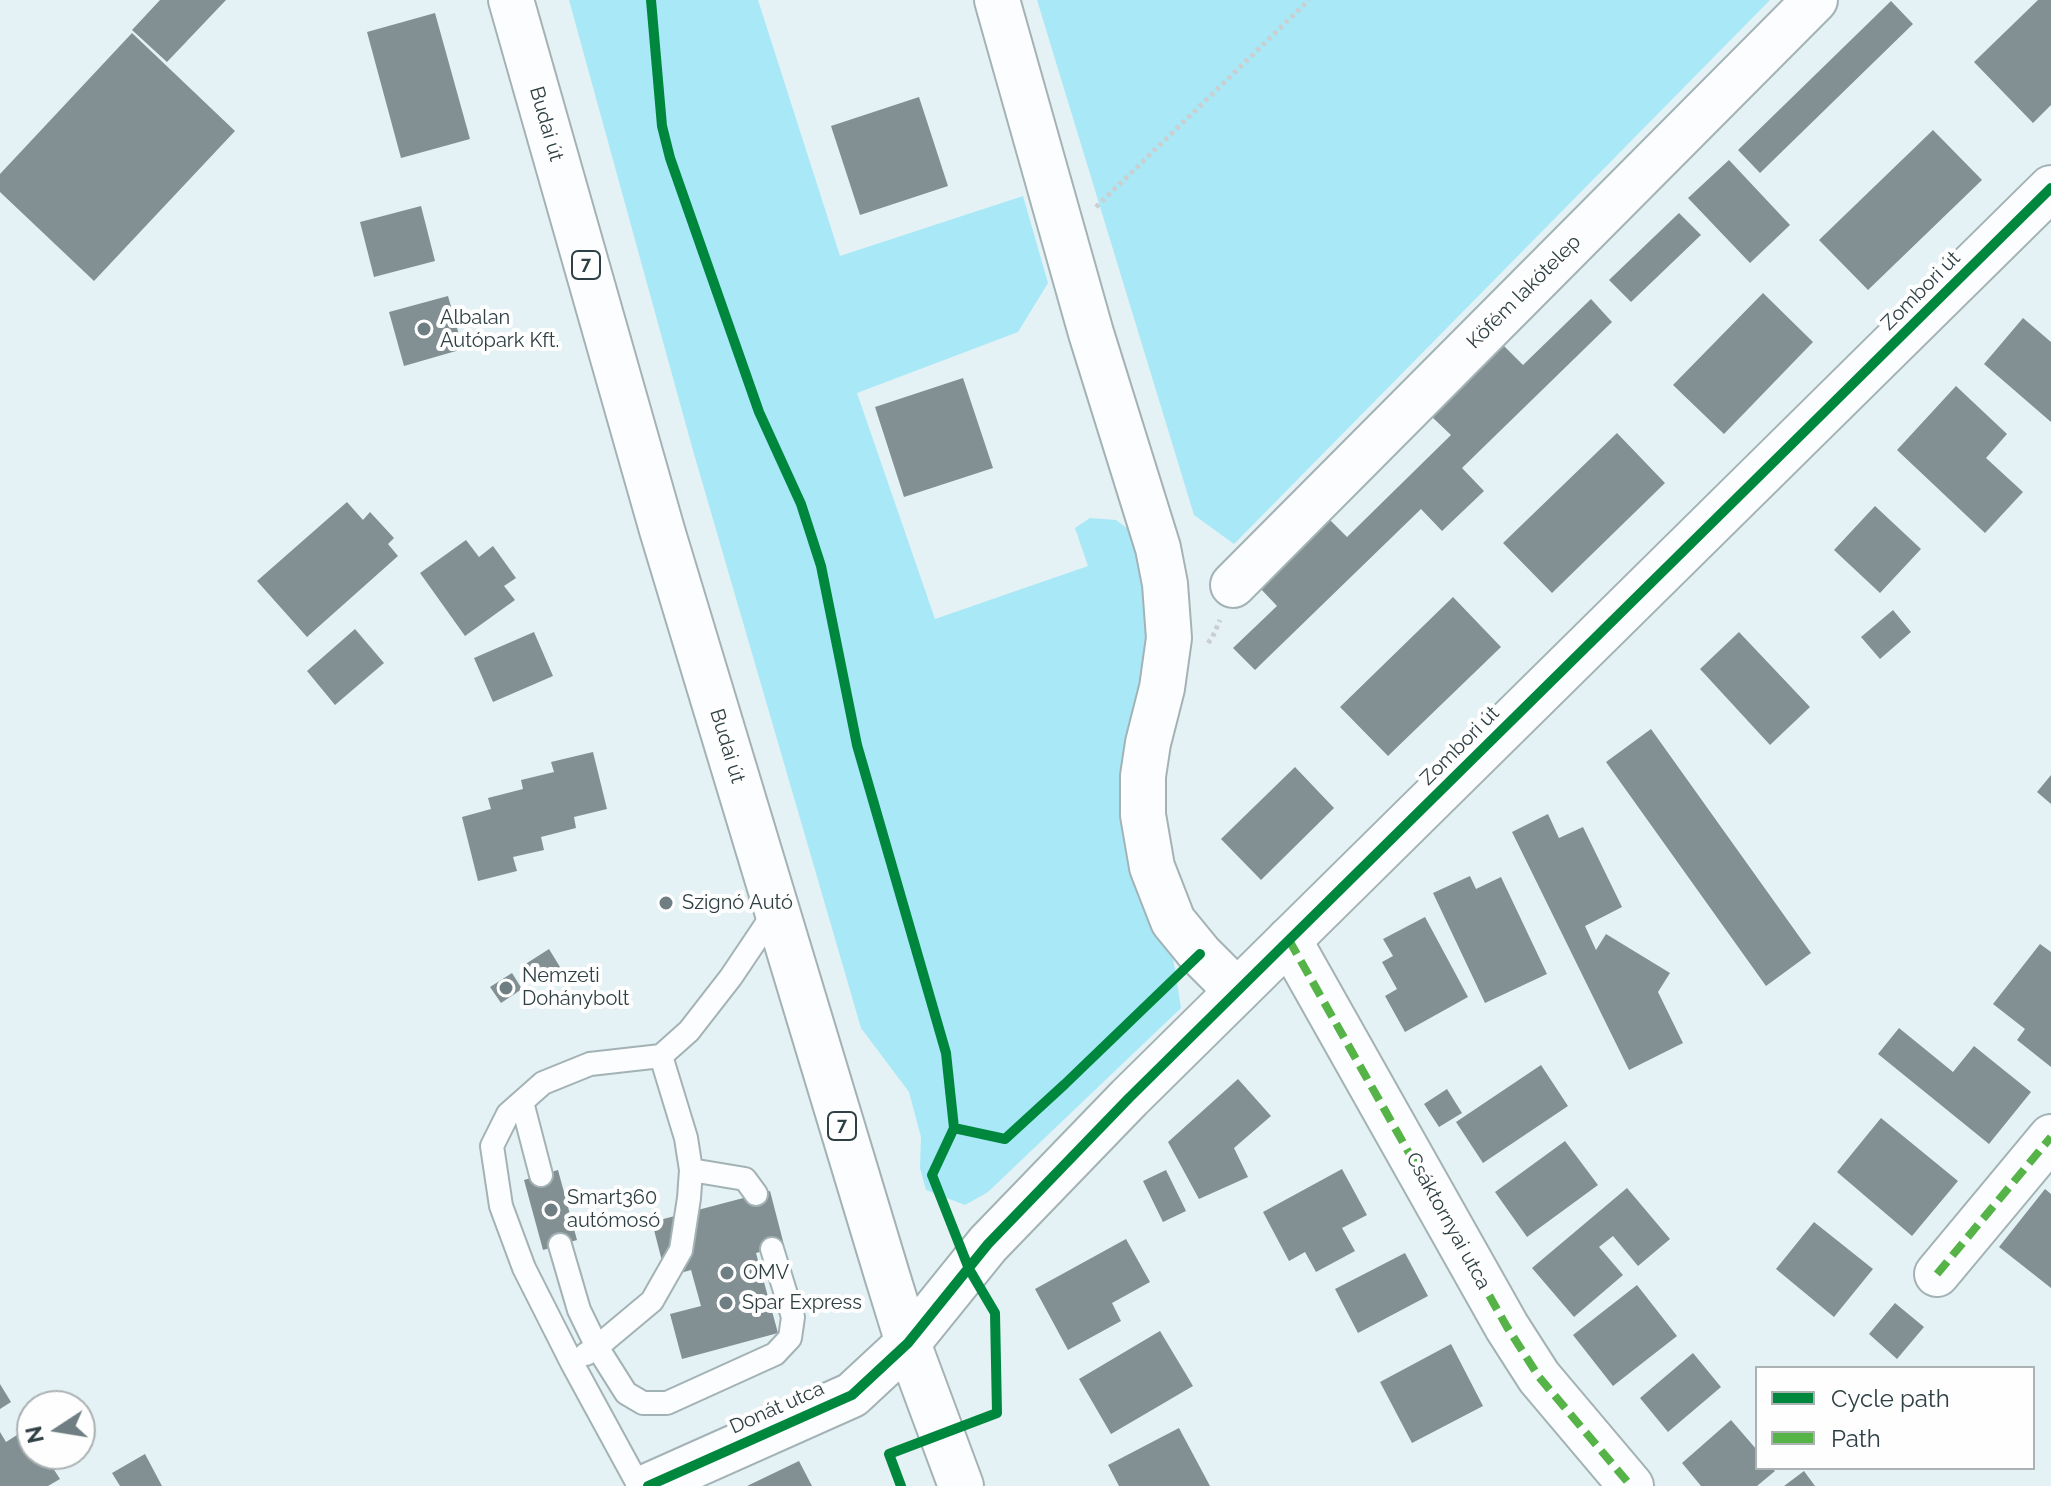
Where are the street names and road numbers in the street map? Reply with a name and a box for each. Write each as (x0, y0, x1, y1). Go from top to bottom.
street label: Budai út (524, 84, 568, 164)
street label: Köfém lakótelep (1462, 230, 1586, 354)
street label: Zombori út (1877, 247, 1965, 335)
road number: 7 (572, 251, 600, 279)
street label: Zombori út (1416, 702, 1504, 790)
street label: Budai út (704, 706, 750, 786)
road number: 7 (828, 1112, 856, 1140)
street label: Csáktornyai utca (1400, 1148, 1496, 1294)
street label: Donát utca (726, 1377, 828, 1439)

